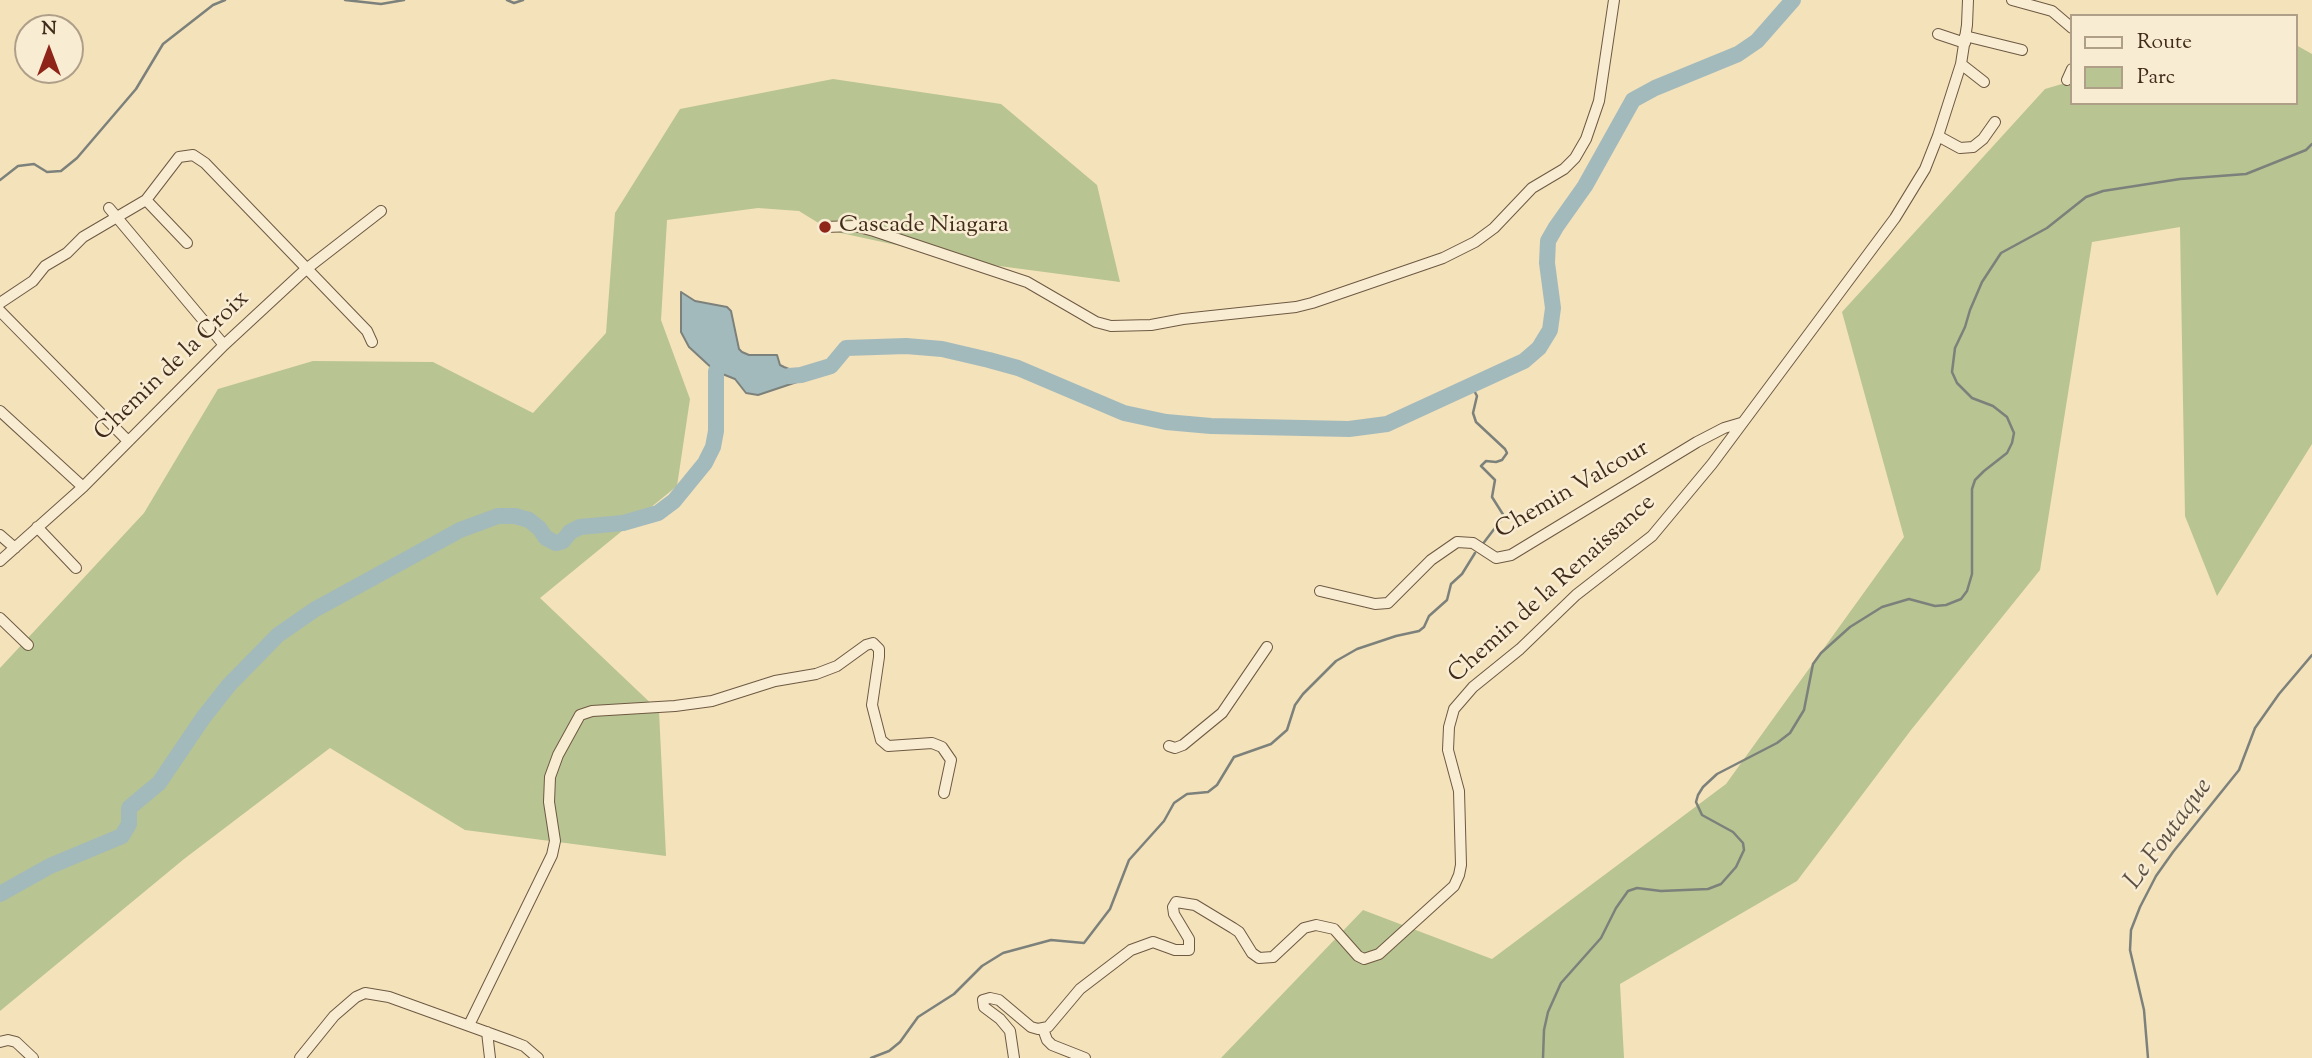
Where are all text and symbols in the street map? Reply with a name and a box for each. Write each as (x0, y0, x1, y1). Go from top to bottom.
north arrow (14, 14, 84, 84)
legend (2070, 14, 2298, 105)
text: N (41, 16, 57, 43)
text: Route (2137, 28, 2192, 58)
text: Parc (2137, 63, 2175, 93)
place label: Cascade Niagara (839, 213, 1009, 241)
marker: Cascade Niagara (817, 219, 833, 235)
street label: Chemin de la Croix (90, 286, 256, 448)
street label: Chemin Valcour (1491, 435, 1655, 547)
street label: Chemin de la Renaissance (1444, 489, 1662, 691)
water label: Le Foutaque (2119, 773, 2221, 897)

